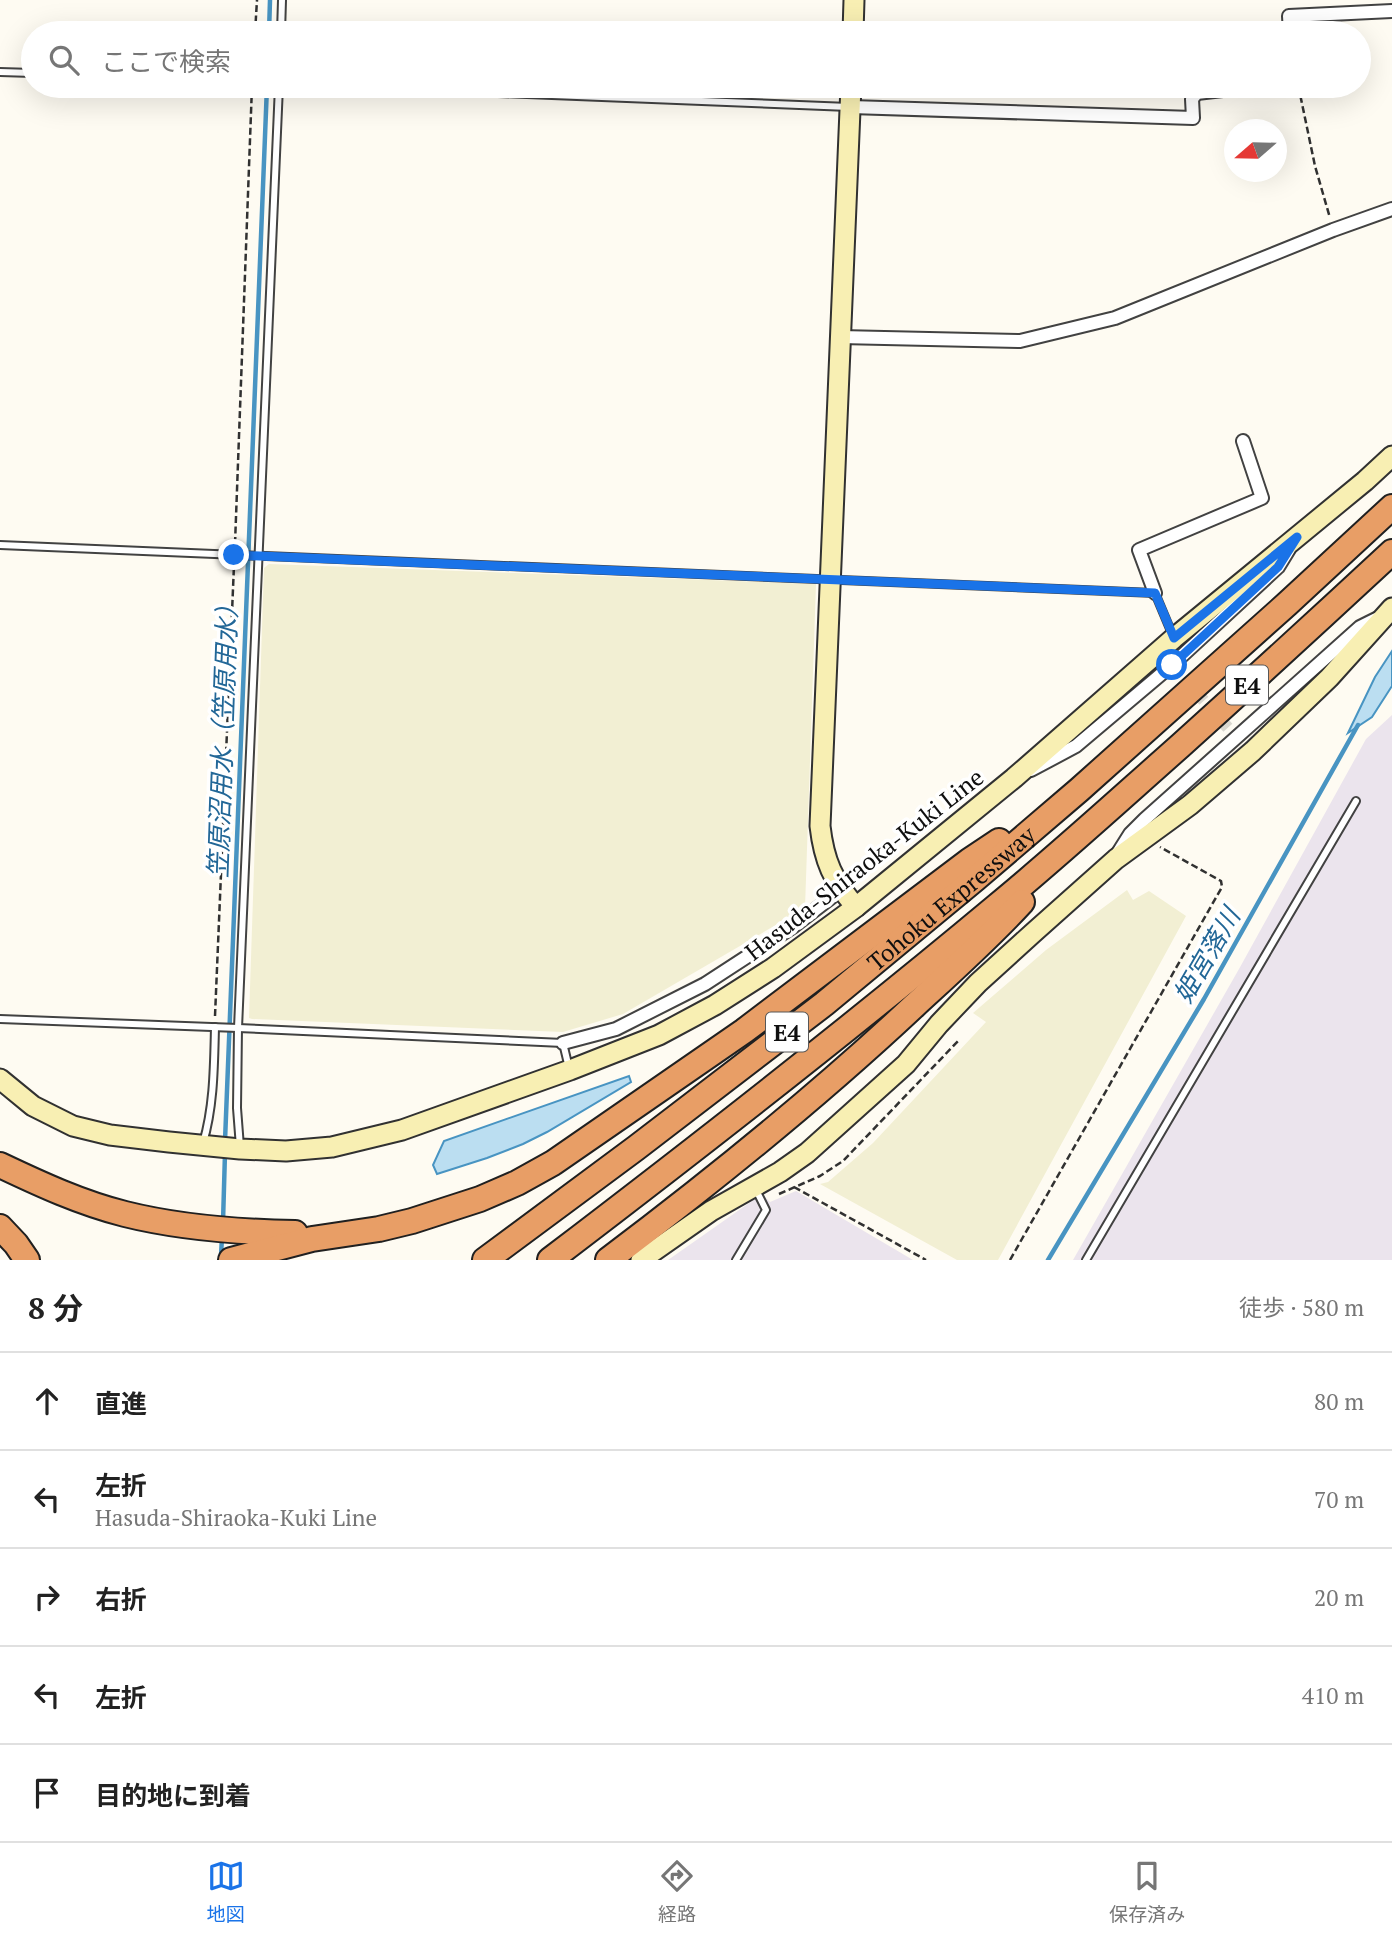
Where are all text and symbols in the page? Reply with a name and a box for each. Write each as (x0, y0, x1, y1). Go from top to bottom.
search box (21, 21, 1371, 98)
icon: search (45, 41, 83, 79)
text: ここで検索 (101, 44, 231, 78)
north arrow (1224, 119, 1287, 182)
route end (218, 539, 249, 570)
water label: 笠原沼用水（笠原用水） (200, 591, 244, 879)
route start (1156, 649, 1187, 680)
road number: E4 (1226, 666, 1268, 705)
street label: Hasuda-Shiraoka-Kuki Line (738, 761, 990, 967)
street label: Tohoku Expressway (860, 818, 1042, 978)
water label: 姫宮落川 (1165, 899, 1248, 1009)
road number: E4 (766, 1012, 808, 1051)
text: 8 分 (28, 1288, 83, 1328)
text: 徒歩 · 580 m (1239, 1292, 1364, 1323)
icon: ahead (28, 1382, 66, 1420)
text: 直進 (95, 1386, 147, 1420)
text: 80 m (1314, 1386, 1364, 1417)
text: 左折 (95, 1468, 147, 1502)
icon: left (28, 1480, 66, 1518)
text: 70 m (1314, 1484, 1364, 1515)
text: Hasuda-Shiraoka-Kuki Line (95, 1502, 377, 1533)
icon: right (28, 1578, 66, 1616)
text: 右折 (95, 1582, 147, 1616)
text: 20 m (1314, 1582, 1364, 1613)
icon: left (28, 1676, 66, 1714)
text: 左折 (95, 1680, 147, 1714)
text: 410 m (1302, 1680, 1364, 1711)
icon: arrive (28, 1774, 66, 1812)
text: 目的地に到着 (95, 1778, 251, 1812)
tab: 地図 (207, 1857, 245, 1926)
tab: 経路 (658, 1857, 696, 1926)
tab: 保存済み (1109, 1857, 1185, 1926)

